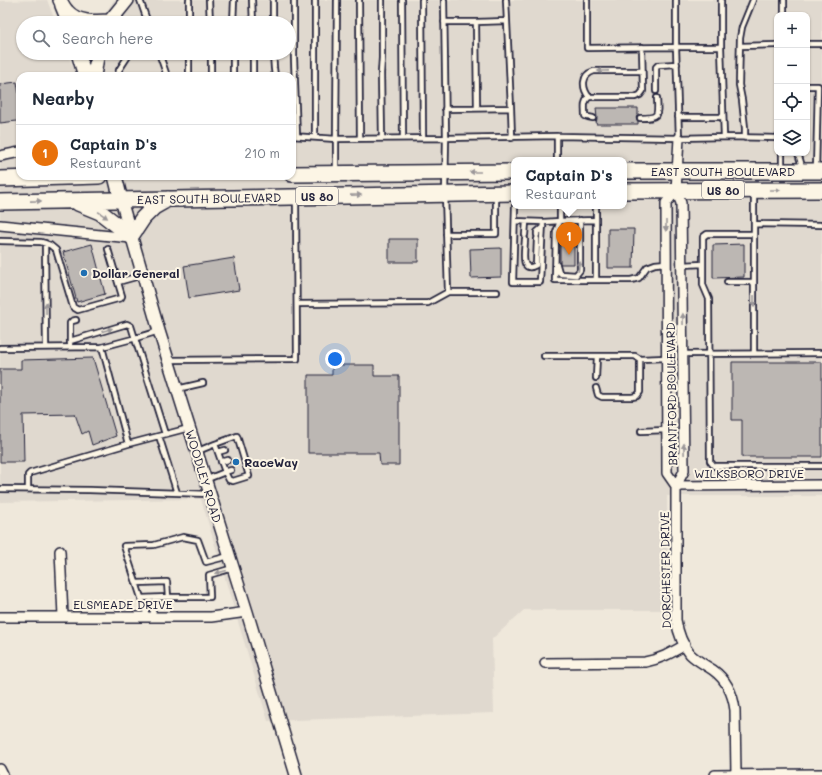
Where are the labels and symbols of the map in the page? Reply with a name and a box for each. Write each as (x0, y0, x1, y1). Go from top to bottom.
one-way arrow (596, 68, 609, 74)
street label: EAST SOUTH BOULEVARD (651, 163, 795, 179)
one-way arrow (468, 169, 481, 175)
road number: US 80 (702, 181, 744, 199)
road number: US 80 (296, 187, 338, 205)
one-way arrow (769, 187, 782, 193)
street label: EAST SOUTH BOULEVARD (137, 189, 281, 207)
one-way arrow (350, 192, 363, 198)
one-way arrow (30, 198, 43, 204)
one-way arrow (98, 211, 109, 219)
one-way arrow (663, 220, 669, 233)
pin: 1 (556, 222, 582, 255)
one-way arrow (576, 260, 582, 273)
place label: Dollar General (92, 265, 180, 281)
marker: Dollar General (79, 268, 89, 278)
one-way arrow (751, 295, 757, 308)
one-way arrow (43, 301, 49, 314)
one-way arrow (680, 312, 686, 325)
street label: BRANTFORD BOULEVARD (662, 322, 680, 466)
one-way arrow (101, 327, 113, 333)
your location (325, 349, 345, 369)
street label: WOODLEY ROAD (182, 428, 226, 524)
one-way arrow (681, 442, 687, 455)
place label: RaceWay (244, 454, 299, 470)
marker: RaceWay (231, 457, 241, 467)
street label: WILKSBORO DRIVE (694, 465, 804, 481)
street label: DORCHESTER DRIVE (656, 511, 674, 629)
one-way arrow (215, 569, 227, 575)
street label: ELSMEADE DRIVE (73, 596, 173, 612)

